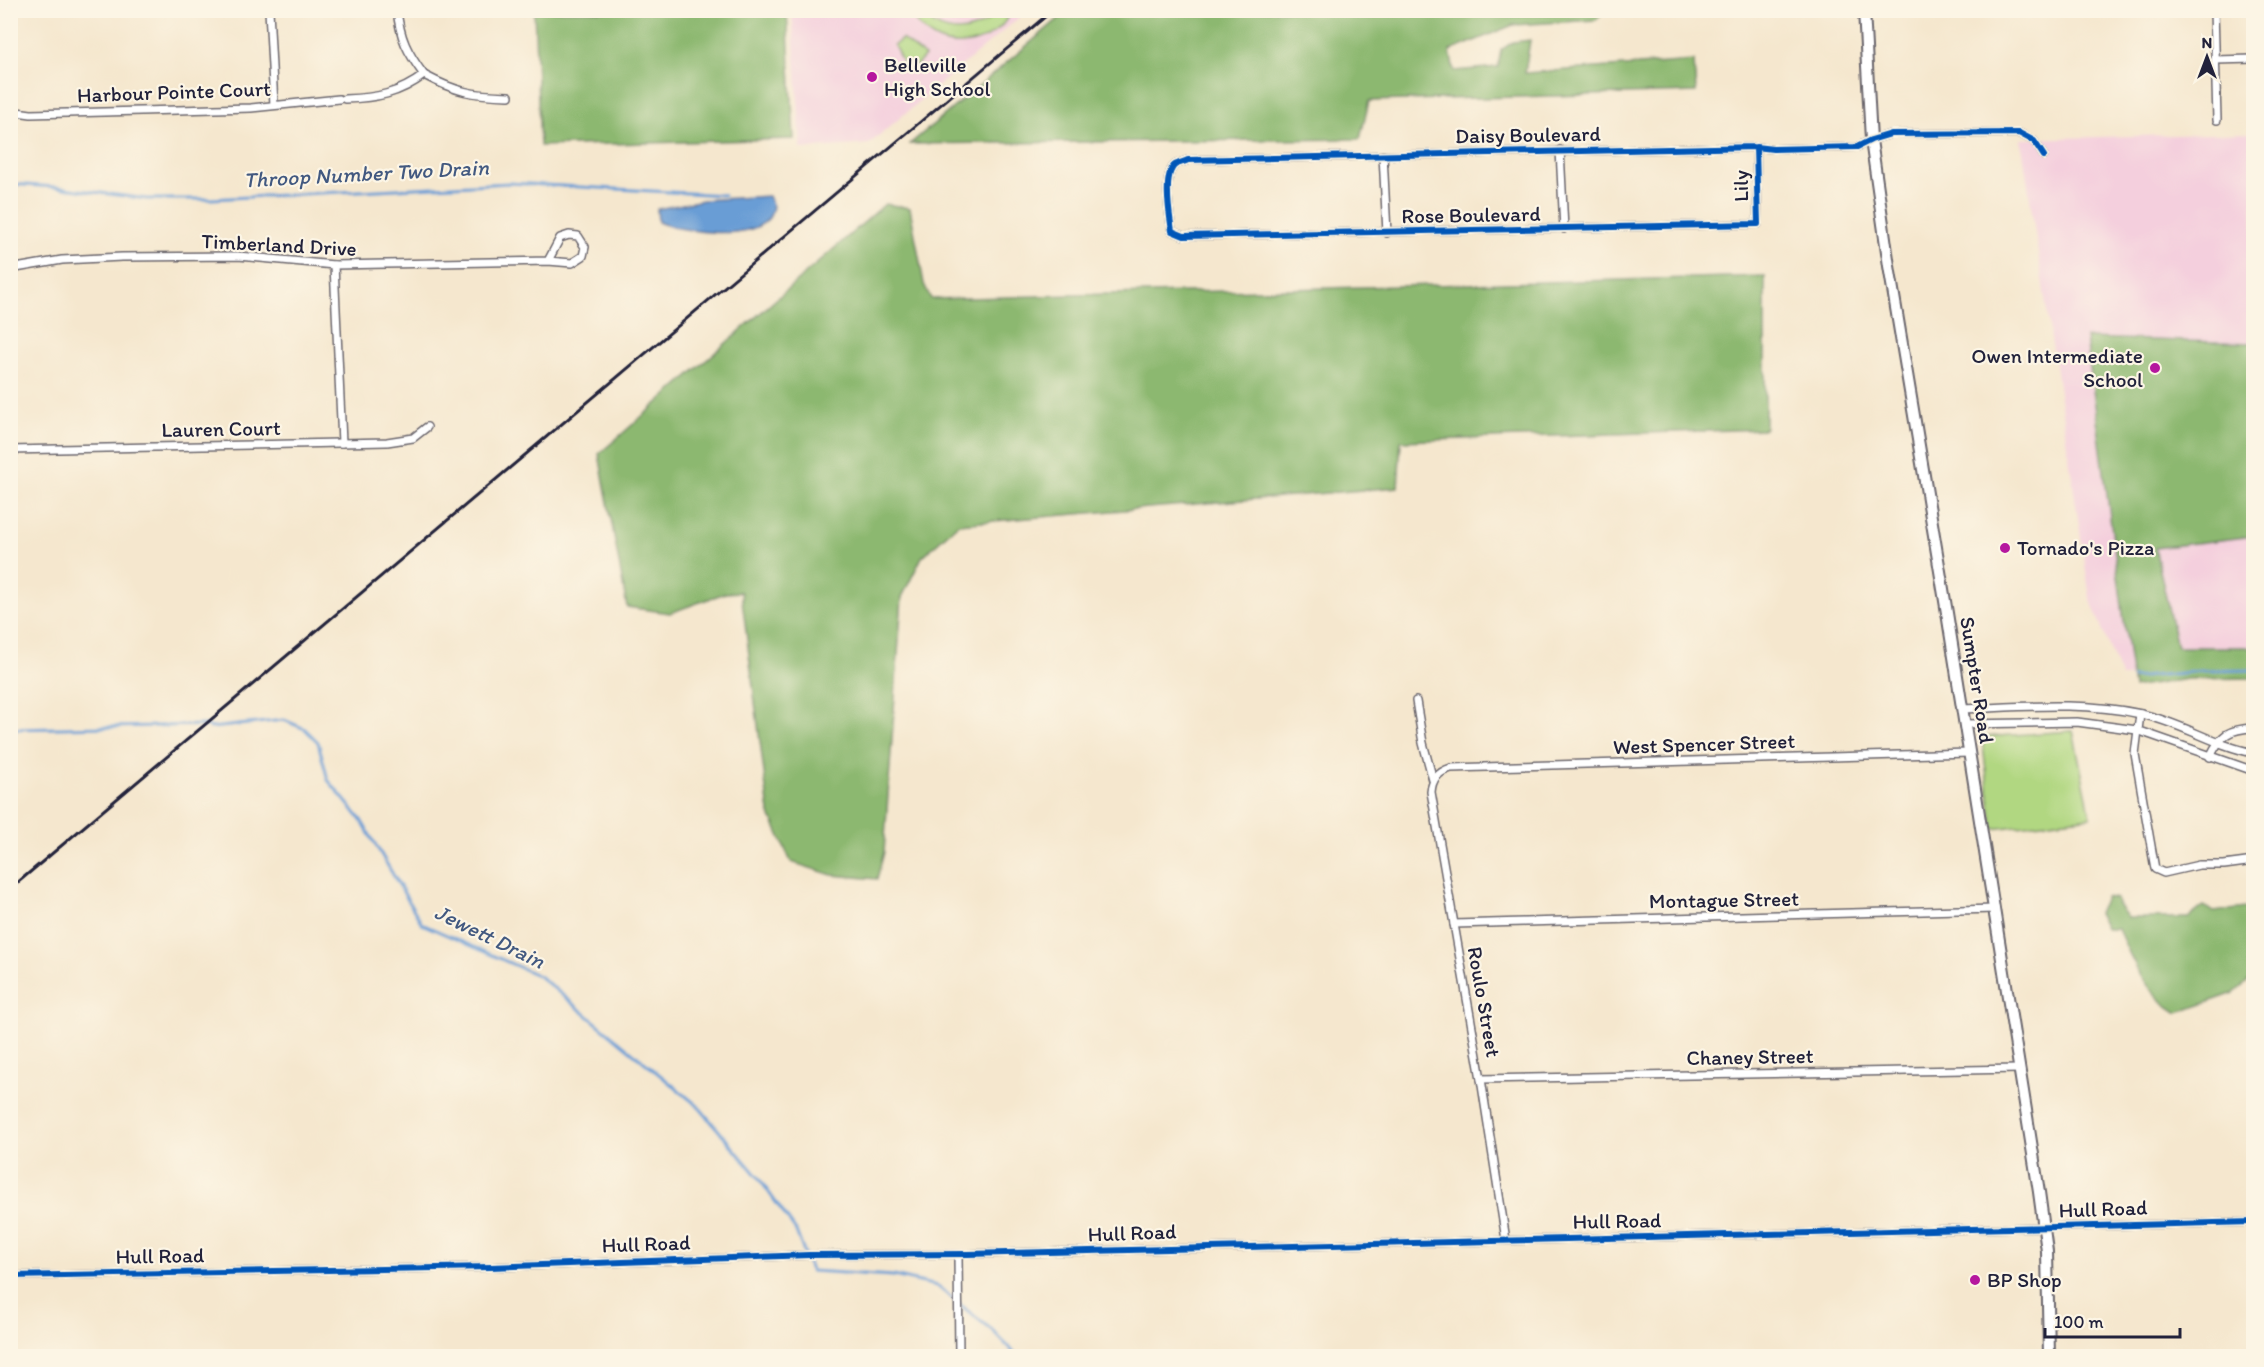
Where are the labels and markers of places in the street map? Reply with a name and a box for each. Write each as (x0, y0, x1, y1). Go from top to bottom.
place label: Belleville High School (884, 52, 991, 101)
marker: Belleville High School (865, 70, 879, 84)
place label: Owen Intermediate School (1971, 343, 2143, 392)
marker: Owen Intermediate School (2148, 361, 2162, 375)
place label: Tornado's Pizza (2017, 535, 2154, 560)
marker: Tornado's Pizza (1998, 541, 2012, 555)
place label: BP Shop (1987, 1267, 2062, 1292)
marker: BP Shop (1968, 1273, 1982, 1287)

